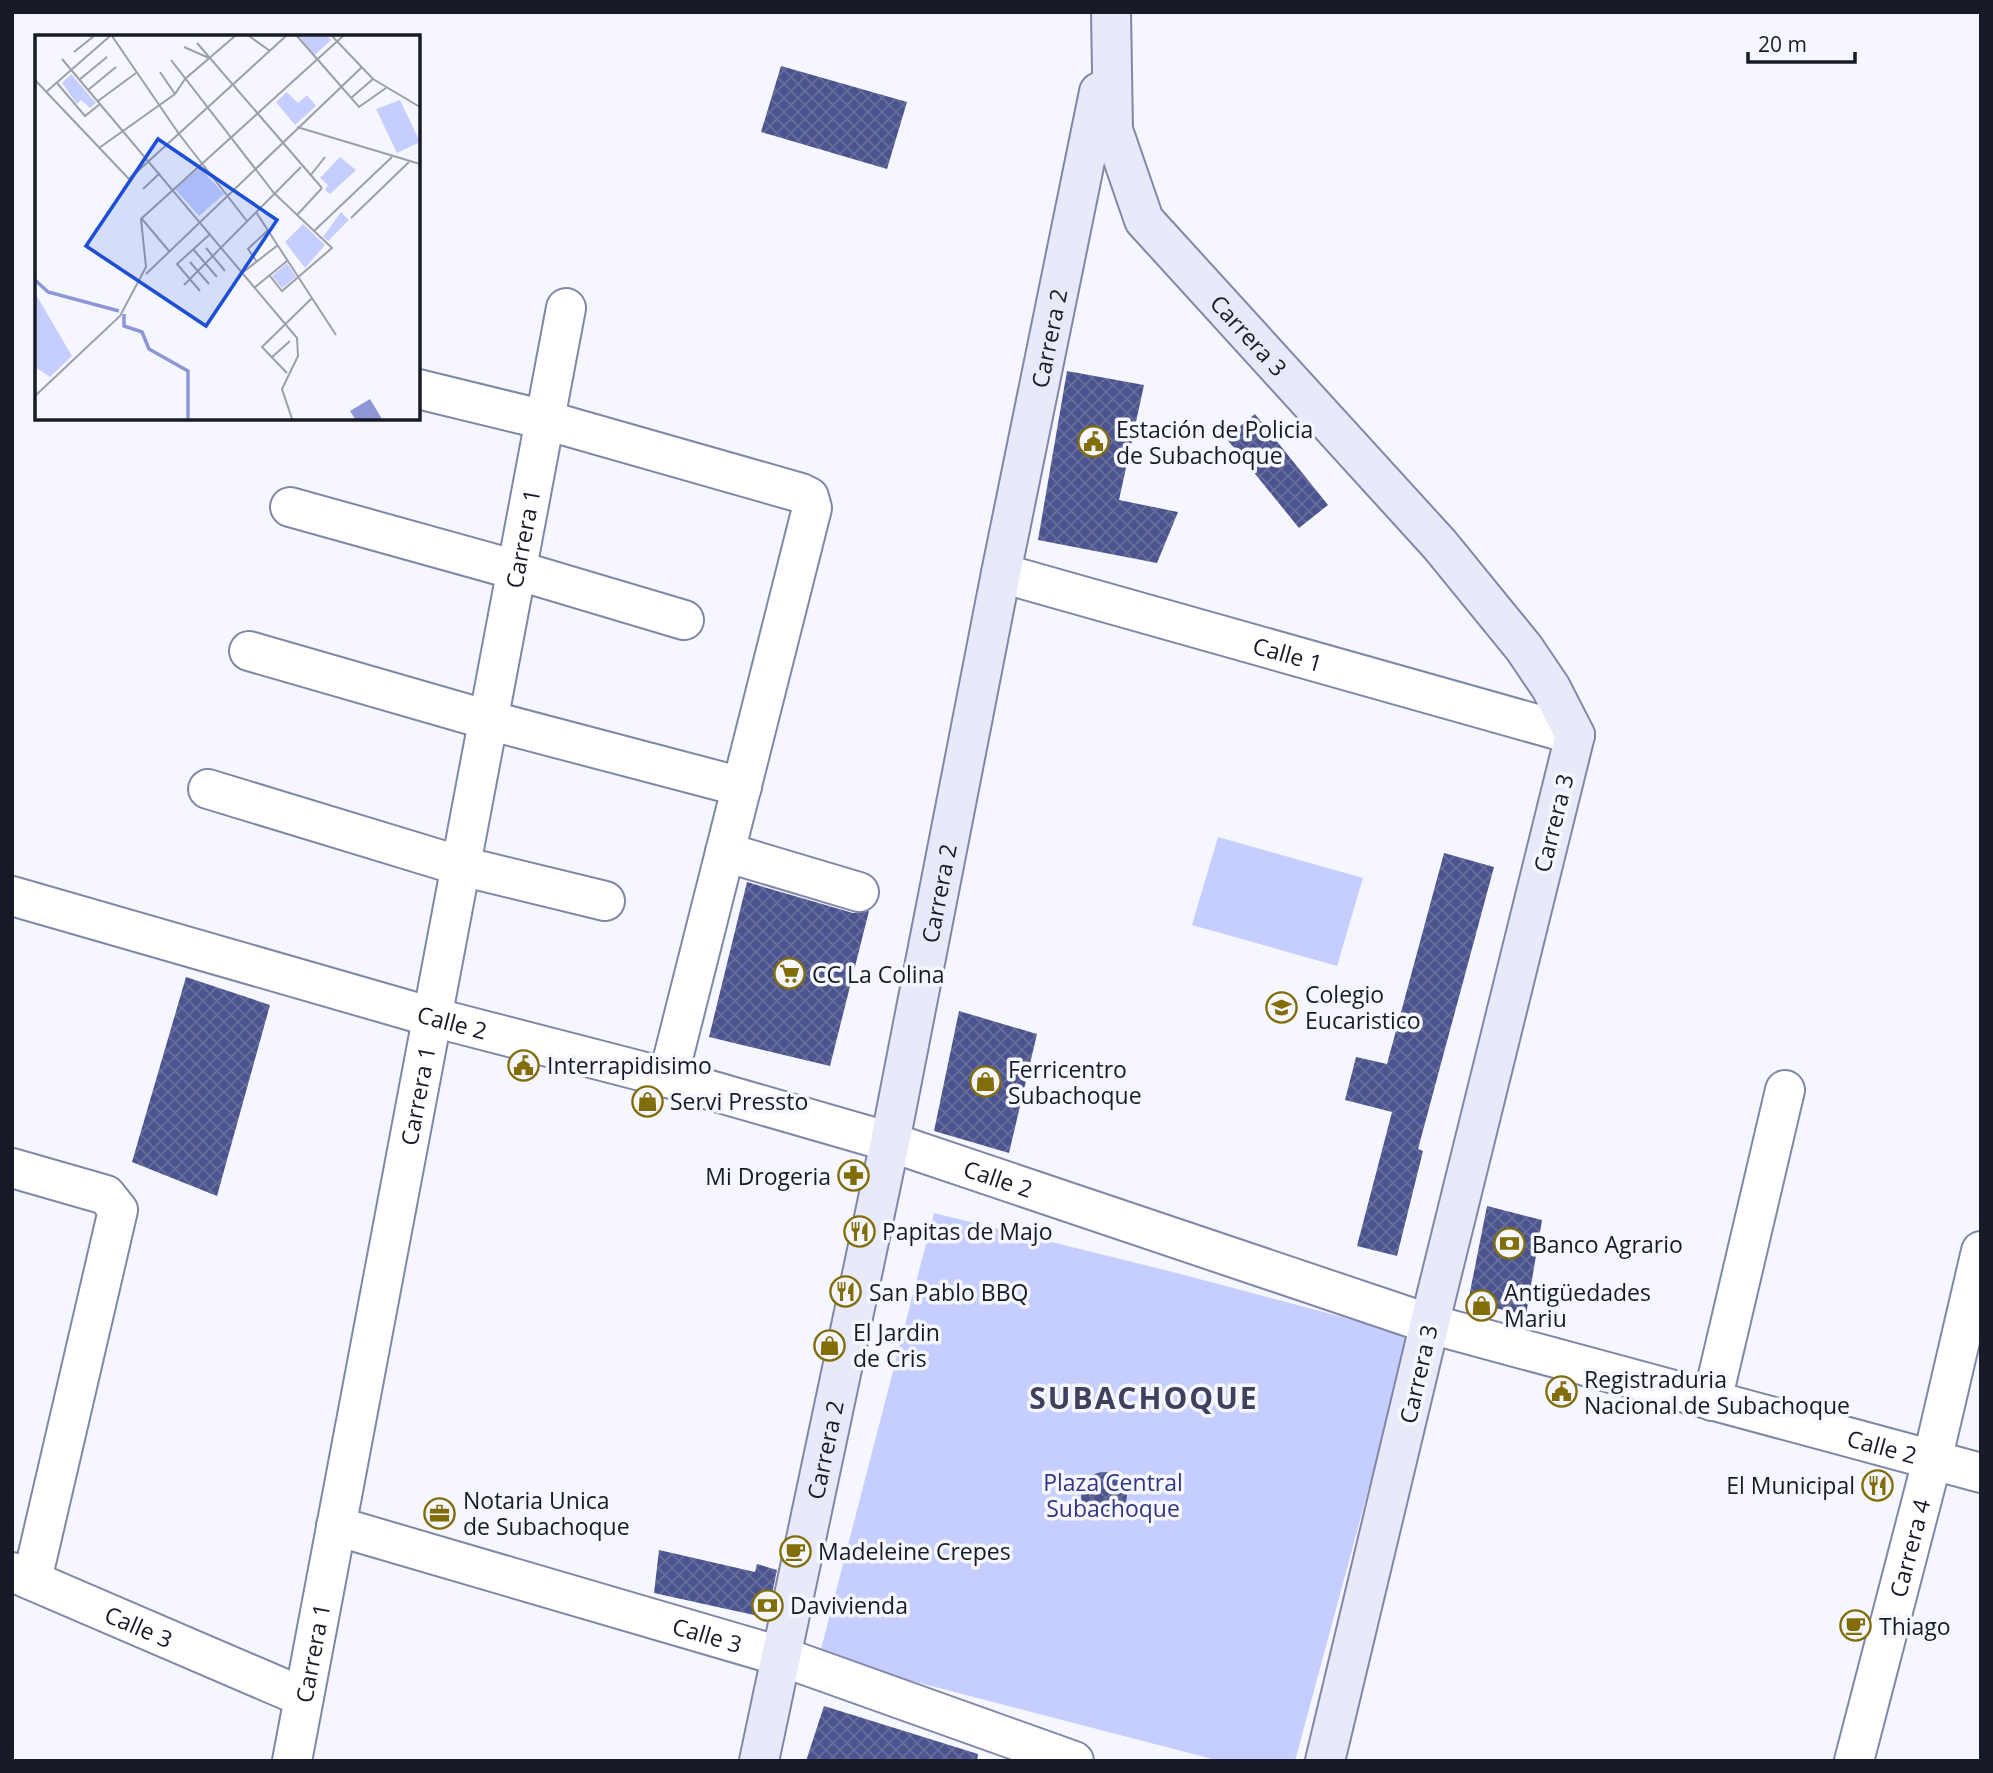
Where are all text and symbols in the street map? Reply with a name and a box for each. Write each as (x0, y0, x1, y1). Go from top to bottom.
scale bar (1748, 21, 1855, 65)
text: 20 m (1758, 30, 1807, 58)
inset map (35, 35, 420, 420)
street label: Carrera 2 (1023, 286, 1075, 391)
street label: Carrera 3 (1203, 287, 1295, 383)
place label: Estación de Policia de Subachoque (1116, 413, 1313, 471)
public building icon: Estación de Policia de Subachoque (1076, 425, 1110, 459)
street label: Carrera 1 (498, 486, 548, 591)
street label: Calle 1 (1249, 629, 1326, 679)
street label: Carrera 3 (1525, 770, 1581, 876)
street label: Carrera 2 (913, 841, 964, 946)
supermarket icon: CC La Colina (772, 957, 806, 991)
place label: CC La Colina (812, 958, 945, 990)
place label: Colegio Eucaristico (1305, 978, 1421, 1036)
school or university icon: Colegio Eucaristico (1265, 990, 1299, 1024)
street label: Calle 2 (414, 998, 491, 1047)
street label: Carrera 1 (392, 1043, 442, 1148)
public building icon: Interrapidisimo (507, 1048, 541, 1082)
place label: Interrapidisimo (547, 1049, 712, 1081)
place label: Ferricentro Subachoque (1008, 1053, 1142, 1111)
shop icon: Ferricentro Subachoque (968, 1065, 1002, 1099)
shop icon: Servi Pressto (630, 1084, 664, 1118)
place label: Servi Pressto (670, 1085, 808, 1117)
street label: Calle 2 (959, 1152, 1037, 1205)
pharmacy icon: Mi Drogeria (837, 1159, 871, 1193)
place label: Mi Drogeria (705, 1160, 831, 1192)
restaurant icon: Papitas de Majo (842, 1214, 876, 1248)
place label: Papitas de Majo (882, 1215, 1052, 1247)
bank icon: Banco Agrario (1492, 1227, 1526, 1261)
place label: Banco Agrario (1532, 1228, 1683, 1260)
restaurant icon: San Pablo BBQ (829, 1275, 863, 1309)
place label: San Pablo BBQ (869, 1276, 1028, 1308)
place label: Antigüedades Mariu (1504, 1276, 1651, 1334)
shop icon: Antigüedades Mariu (1464, 1288, 1498, 1322)
place label: El Jardin de Cris (853, 1316, 940, 1374)
street label: Carrera 3 (1391, 1322, 1445, 1426)
shop icon: El Jardin de Cris (813, 1328, 847, 1362)
place label: Registraduria Nacional de Subachoque (1584, 1363, 1850, 1421)
public building icon: Registraduria Nacional de Subachoque (1544, 1375, 1578, 1409)
district label: SUBACHOQUE (1029, 1377, 1259, 1418)
street label: Carrera 2 (799, 1397, 851, 1502)
street label: Calle 2 (1844, 1422, 1920, 1471)
park label: Plaza Central Subachoque (1043, 1466, 1183, 1524)
restaurant icon: El Municipal (1861, 1468, 1895, 1502)
place label: El Municipal (1726, 1469, 1855, 1501)
place label: Notaria Unica de Subachoque (463, 1484, 630, 1542)
street label: Carrera 4 (1881, 1495, 1937, 1601)
office icon: Notaria Unica de Subachoque (423, 1496, 457, 1530)
cafe icon: Madeleine Crepes (778, 1534, 812, 1568)
place label: Madeleine Crepes (818, 1535, 1011, 1567)
bank icon: Davivienda (750, 1588, 784, 1622)
place label: Davivienda (790, 1589, 908, 1621)
street label: Calle 3 (100, 1598, 178, 1655)
street label: Carrera 1 (287, 1601, 337, 1705)
street label: Calle 3 (669, 1609, 746, 1660)
cafe icon: Thiago (1839, 1609, 1873, 1643)
place label: Thiago (1879, 1610, 1951, 1642)

